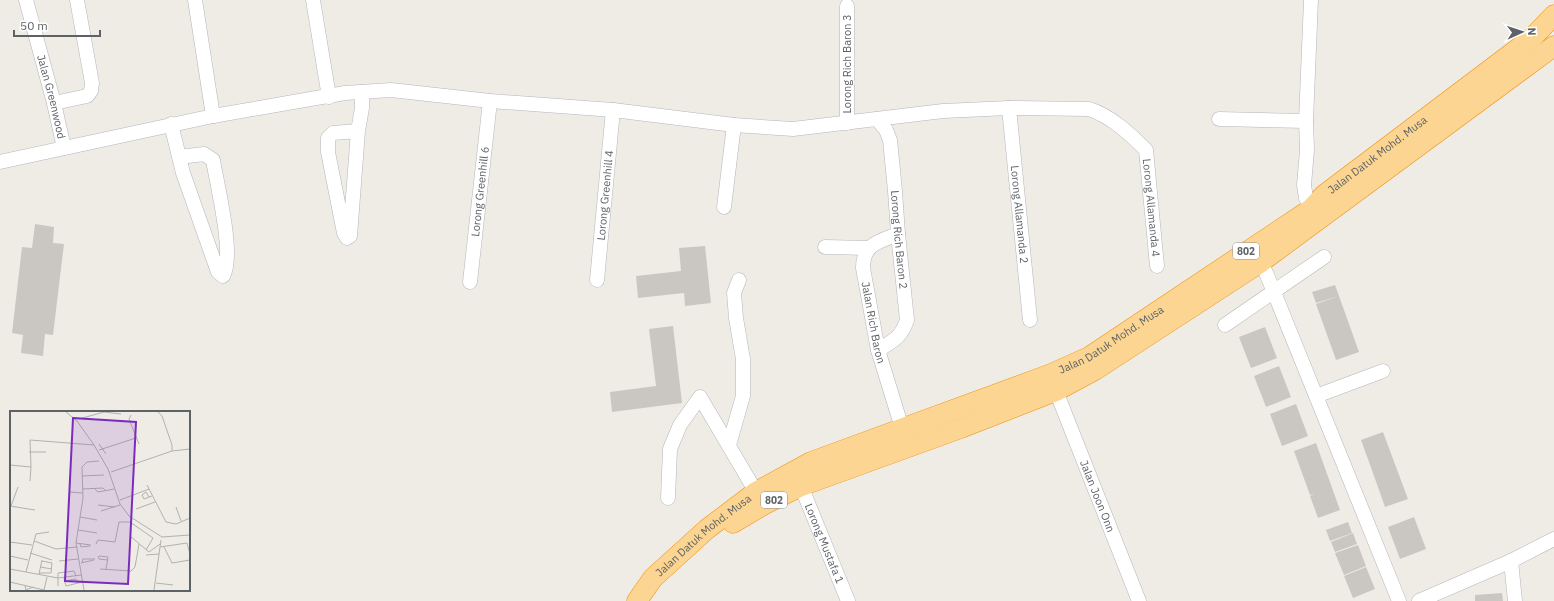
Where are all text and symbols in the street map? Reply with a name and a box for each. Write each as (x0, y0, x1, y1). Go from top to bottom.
scale bar (14, 12, 100, 38)
north arrow (1502, 12, 1542, 52)
street label: Lorong Rich Baron 3 (840, 14, 854, 114)
text: 50 m (20, 18, 48, 33)
text: N (1525, 27, 1539, 36)
street label: Jalan Greenwood (34, 53, 69, 140)
street label: Jalan Datuk Mohd. Musa (1325, 113, 1430, 197)
street label: Lorong Greenhill 6 (468, 146, 492, 237)
street label: Lorong Greenhill 4 (594, 149, 616, 241)
street label: Lorong Allamanda 4 (1140, 158, 1163, 258)
street label: Lorong Allamanda 2 (1008, 165, 1031, 264)
street label: Lorong Rich Baron 2 (888, 190, 911, 290)
road number: 802 (1233, 243, 1259, 259)
street label: Jalan Rich Baron (859, 281, 889, 365)
street label: Jalan Datuk Mohd. Musa (1056, 302, 1166, 377)
inset map (10, 411, 190, 591)
street label: Jalan Joon Onn (1077, 458, 1118, 534)
street label: Jalan Datuk Mohd. Musa (652, 491, 754, 579)
road number: 802 (761, 492, 787, 508)
street label: Lorong Mustafa 1 (802, 501, 847, 586)

